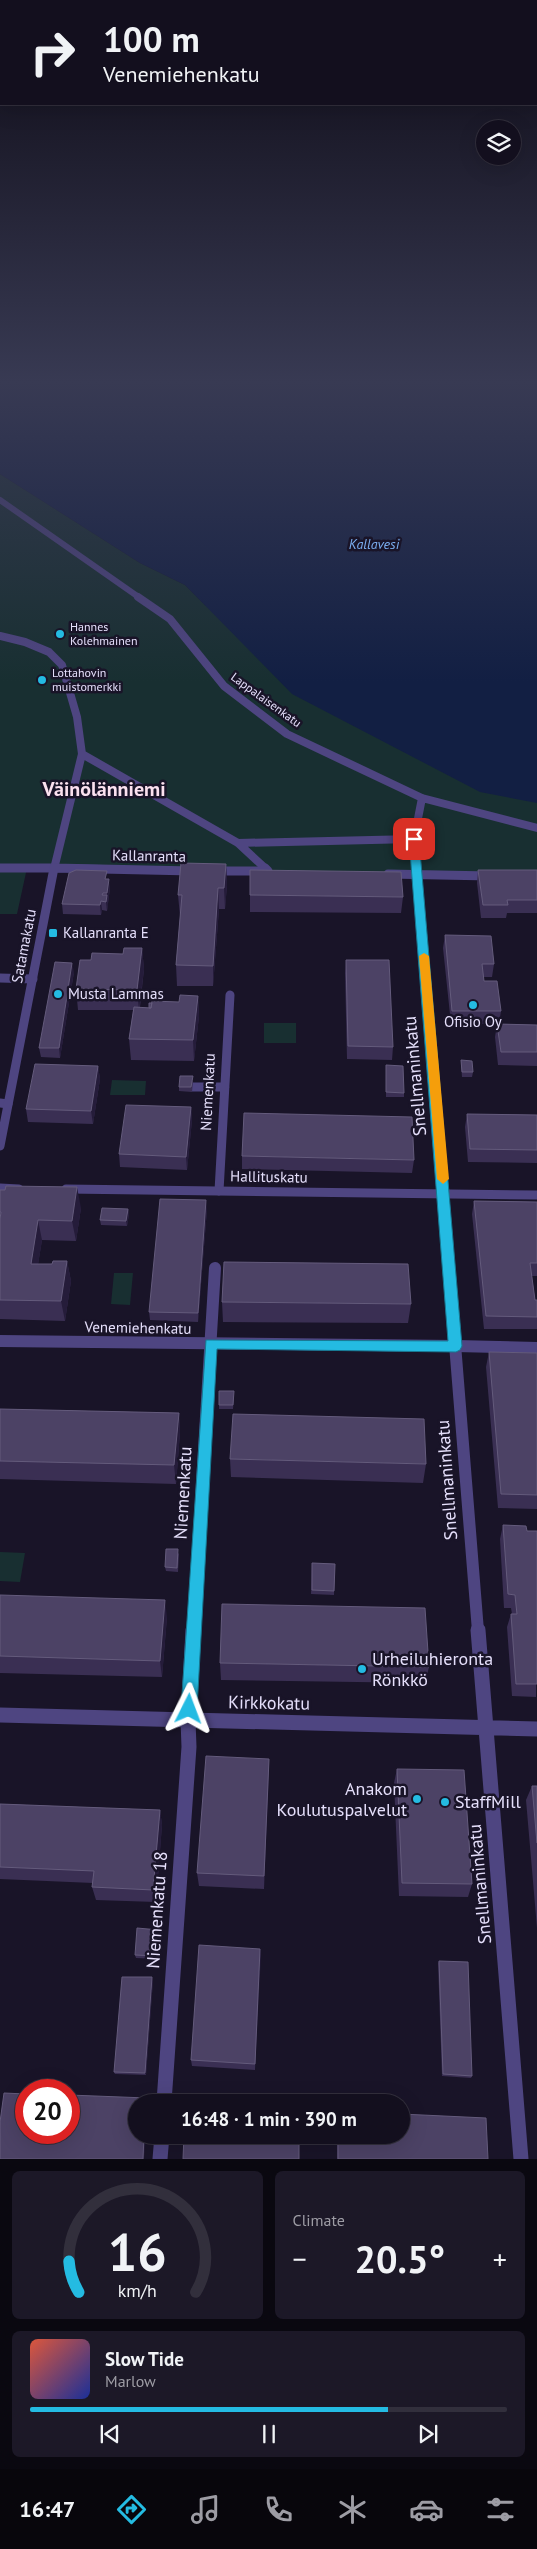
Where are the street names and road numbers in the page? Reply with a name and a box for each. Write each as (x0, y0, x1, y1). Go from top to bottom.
street label: Lappalaisenkatu (228, 669, 304, 730)
street label: Kallanranta (112, 845, 186, 866)
street label: Satamakatu (7, 907, 40, 985)
street label: Snellmaninkatu (398, 1015, 431, 1137)
street label: Niemenkatu (196, 1053, 219, 1131)
street label: Hallituskatu (230, 1166, 308, 1187)
street label: Venemiehenkatu (83, 1317, 192, 1338)
street label: Snellmaninkatu (431, 1419, 462, 1541)
street label: Niemenkatu (169, 1446, 196, 1540)
street label: Kirkkokatu (228, 1690, 310, 1715)
street label: Snellmaninkatu (463, 1823, 496, 1945)
street label: Niemenkatu 18 (141, 1851, 172, 1969)

